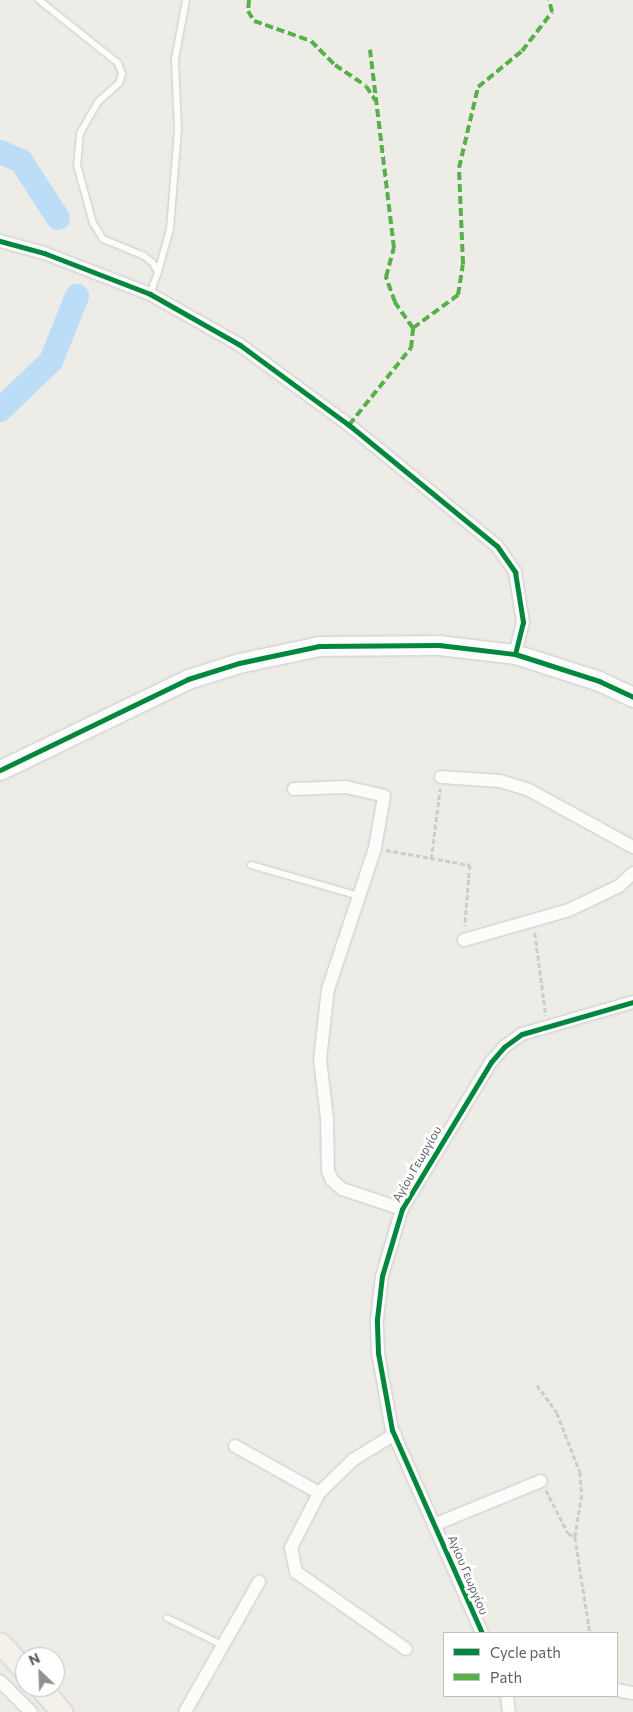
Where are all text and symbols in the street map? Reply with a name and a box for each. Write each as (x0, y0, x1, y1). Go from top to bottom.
street label: Αγίου Γεωργίου (389, 1124, 445, 1204)
street label: Αγίου Γεωργίου (445, 1533, 491, 1617)
legend (443, 1632, 618, 1697)
text: Cycle path (490, 1643, 561, 1661)
north arrow (15, 1647, 65, 1697)
text: N (26, 1649, 42, 1669)
text: Path (490, 1668, 522, 1686)

